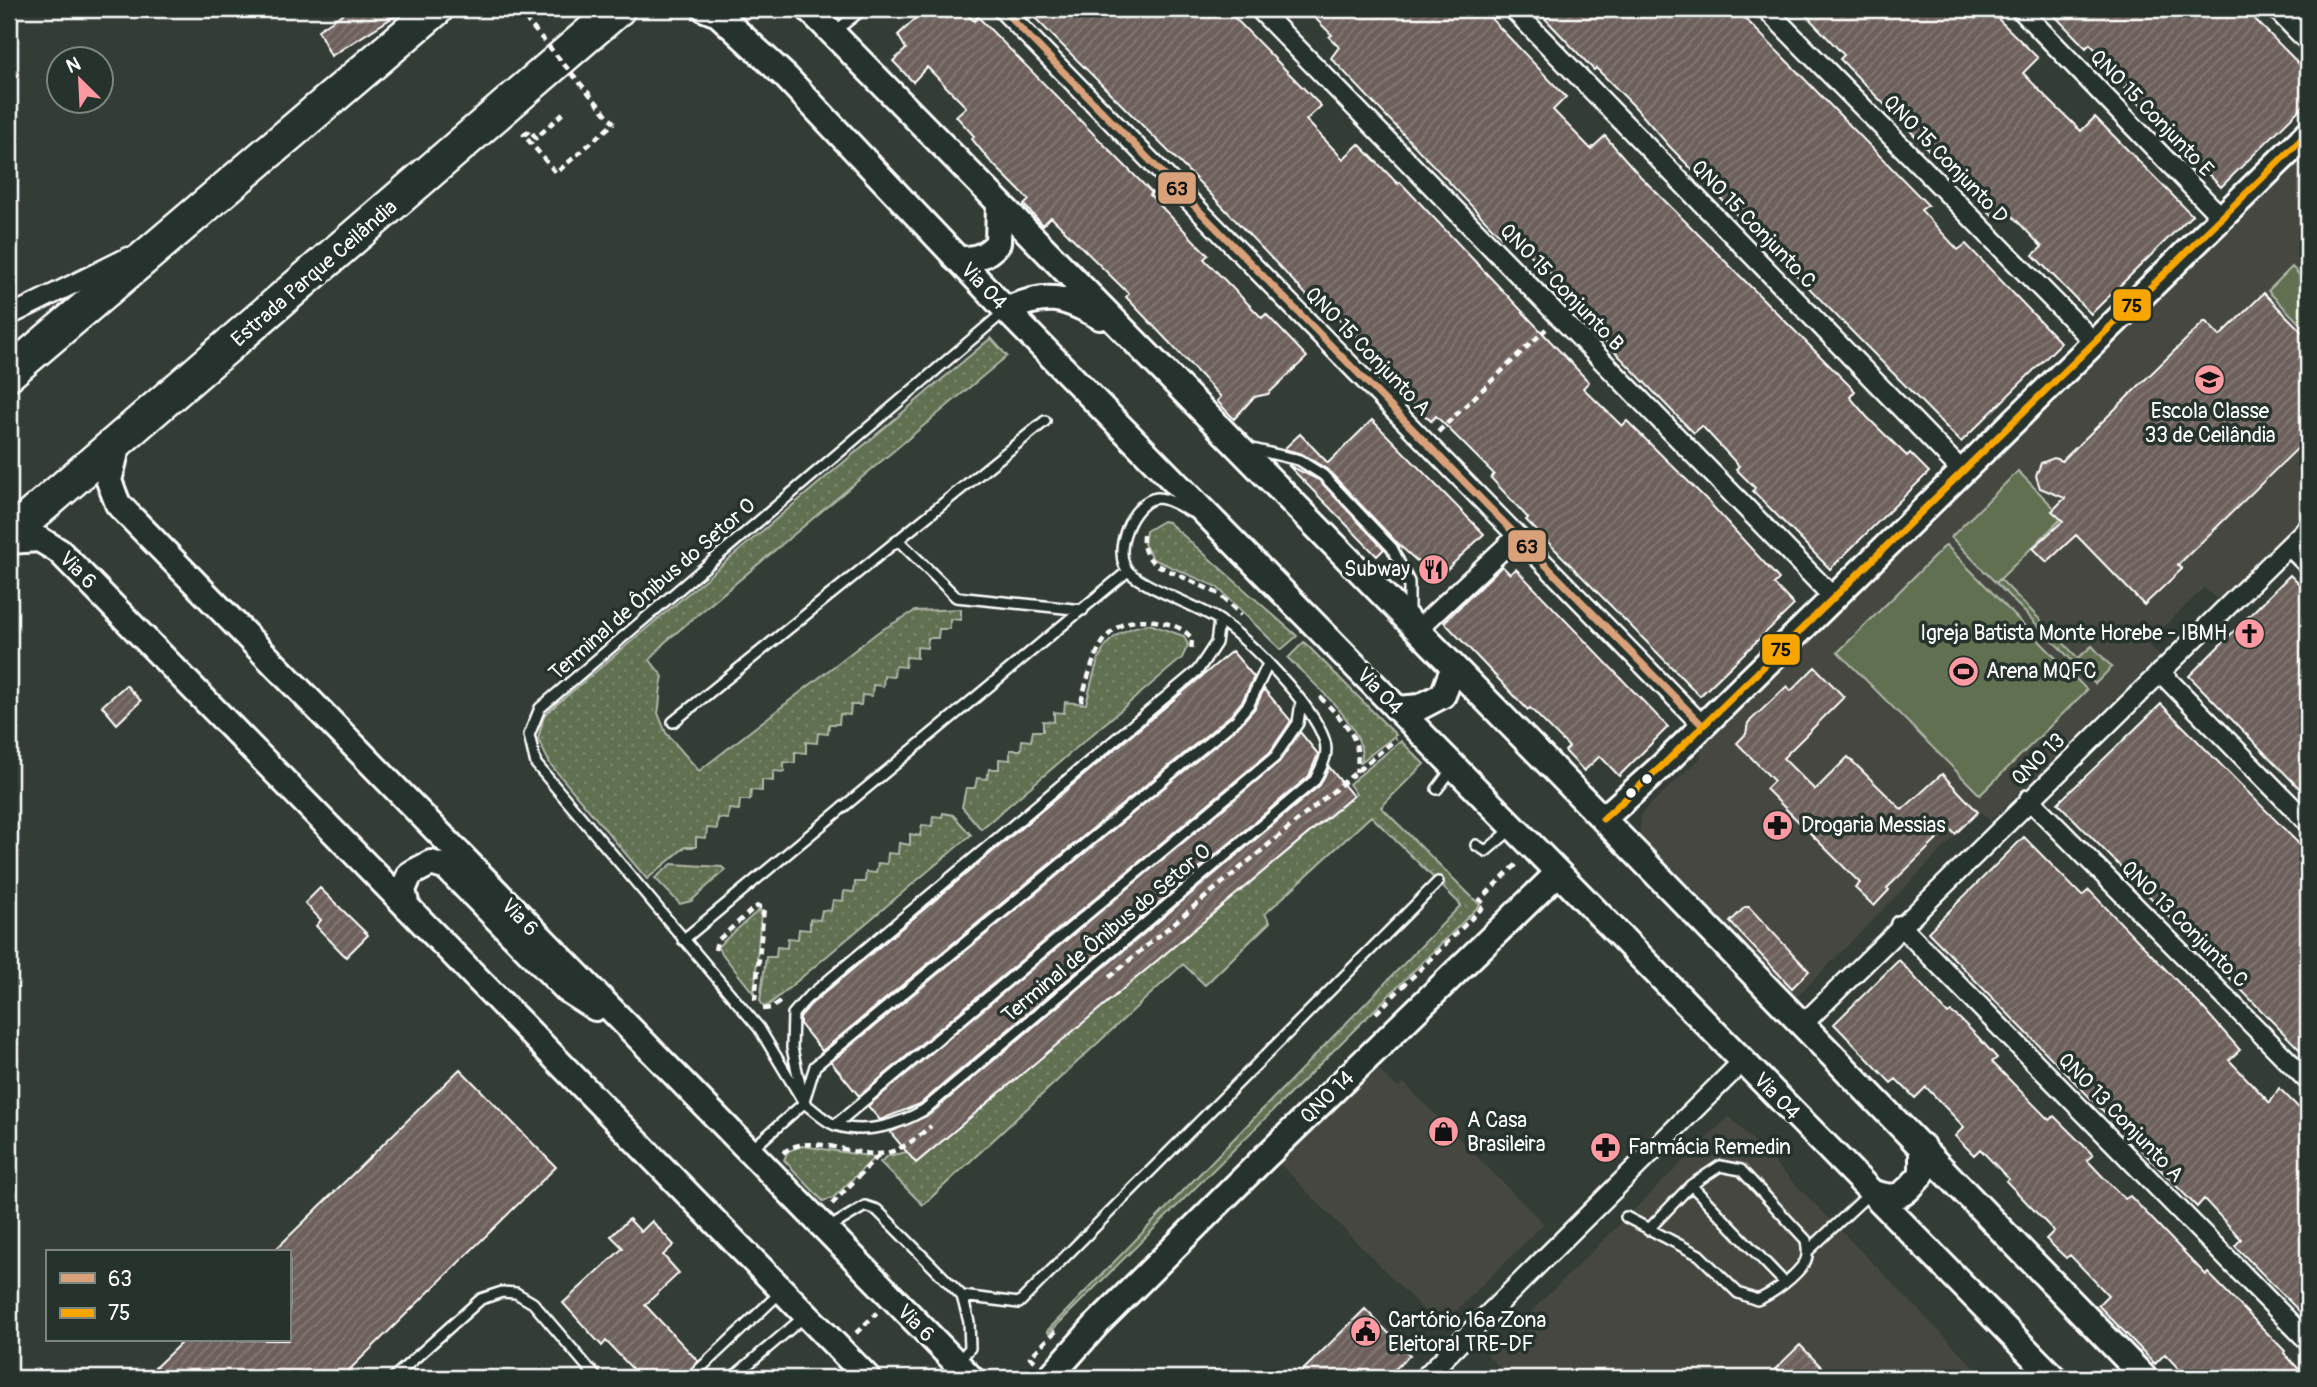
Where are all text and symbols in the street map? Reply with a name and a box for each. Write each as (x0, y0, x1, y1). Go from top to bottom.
street label: QNO 15 Conjunto E (2084, 44, 2219, 183)
north arrow (46, 46, 116, 116)
text: N (63, 52, 84, 79)
street label: QNO 15 Conjunto D (1877, 89, 2014, 230)
street label: QNO 15 Conjunto C (1685, 154, 1822, 294)
line badge: 63 (1157, 171, 1197, 205)
text: 63 (1166, 177, 1188, 201)
street label: Estrada Parque Ceilândia (226, 194, 403, 353)
street label: QNO 15 Conjunto B (1494, 218, 1630, 357)
street label: Via O4 (954, 257, 1013, 316)
street label: QNO 15 Conjunto A (1299, 281, 1436, 422)
line badge: 75 (2112, 288, 2152, 322)
text: 75 (2122, 294, 2142, 318)
school or university icon: Escola Classe 33 de Ceilândia (2193, 362, 2227, 396)
place label: Escola Classe 33 de Ceilândia (2145, 398, 2275, 449)
street label: Terminal de Ônibus do Setor O (543, 491, 761, 687)
line badge: 63 (1507, 529, 1547, 563)
text: 63 (1516, 535, 1538, 559)
street label: Via 6 (53, 546, 102, 595)
restaurant icon: Subway (1416, 552, 1450, 586)
place label: Subway (1344, 556, 1410, 583)
church icon: Igreja Batista Monte Horebe - IBMH (2233, 616, 2267, 650)
place label: Igreja Batista Monte Horebe - IBMH (1920, 620, 2227, 647)
line badge: 75 (1761, 633, 1801, 666)
text: 75 (1771, 638, 1791, 662)
sports icon: Arena MQFC (1946, 654, 1980, 688)
place label: Arena MQFC (1986, 658, 2096, 685)
street label: Via O4 (1350, 662, 1409, 721)
street label: QNO 13 (2006, 727, 2071, 792)
unlabelled marker (1640, 772, 1654, 786)
unlabelled marker (1624, 786, 1638, 800)
pharmacy icon: Drogaria Messias (1761, 808, 1795, 842)
place label: Drogaria Messias (1801, 812, 1946, 839)
street label: Terminal de Ônibus do Setor O (995, 837, 1217, 1029)
street label: QNO 13 Conjunto C (2115, 855, 2254, 994)
street label: Via 6 (495, 893, 544, 942)
street label: QNO 13 Conjunto A (2052, 1047, 2189, 1188)
street label: QNO 14 (1294, 1065, 1360, 1130)
street label: Via O4 (1747, 1067, 1806, 1126)
place label: A Casa Brasileira (1467, 1107, 1546, 1158)
shop icon: A Casa Brasileira (1427, 1115, 1461, 1149)
pharmacy icon: Farmácia Remedin (1588, 1130, 1622, 1164)
place label: Farmácia Remedin (1628, 1134, 1791, 1161)
legend (46, 1250, 290, 1342)
text: 63 (108, 1266, 132, 1293)
street label: Via 6 (891, 1299, 940, 1348)
text: 75 (108, 1300, 131, 1327)
place label: Cartório 16ª Zona Eleitoral TRE-DF (1388, 1307, 1546, 1358)
public building icon: Cartório 16ª Zona Eleitoral TRE-DF (1348, 1315, 1382, 1349)

